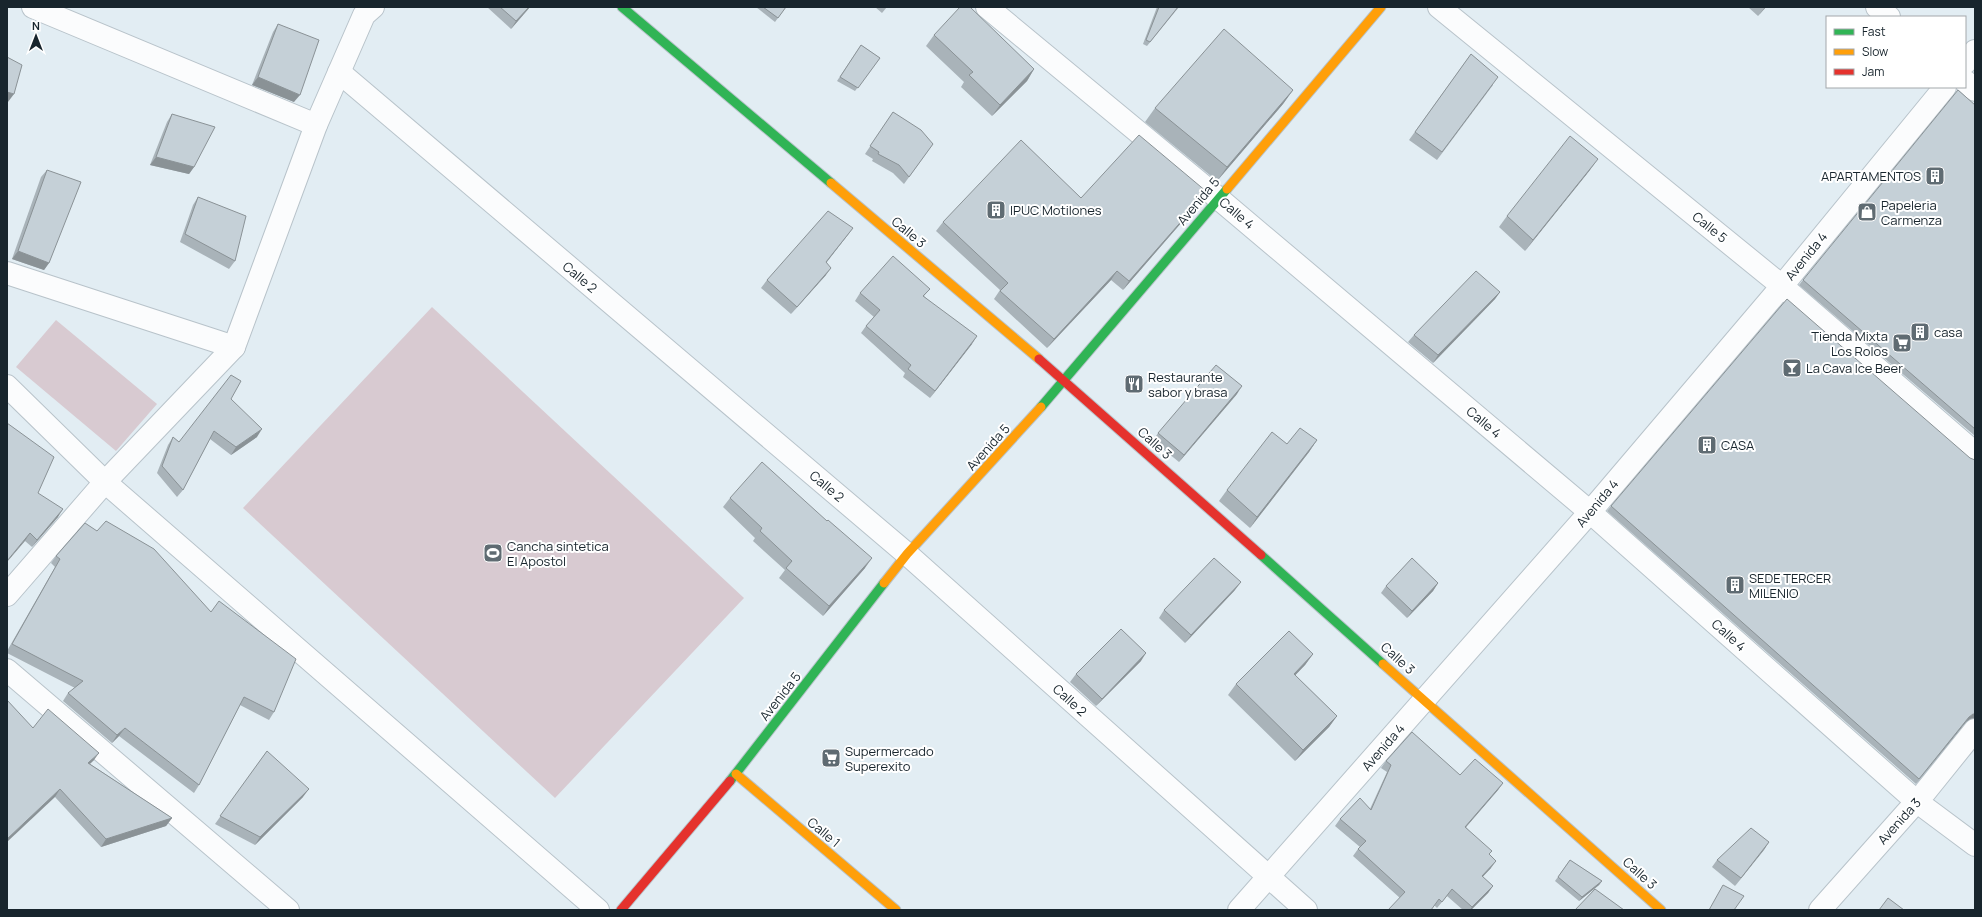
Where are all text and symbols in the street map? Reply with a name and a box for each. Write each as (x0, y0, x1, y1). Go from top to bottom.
north arrow (16, 16, 56, 56)
legend (1826, 16, 1966, 88)
text: N (32, 18, 40, 33)
text: Fast (1862, 23, 1886, 40)
text: Slow (1862, 43, 1888, 60)
text: Jam (1862, 63, 1884, 80)
building icon: APARTAMENTOS (1924, 165, 1946, 187)
place label: APARTAMENTOS (1821, 167, 1921, 185)
street label: Avenida 5 (1173, 173, 1223, 229)
street label: Calle 4 (1216, 193, 1259, 233)
place label: Papeleria Carmenza (1881, 196, 1942, 229)
building icon: IPUC Motilones (985, 199, 1007, 221)
place label: IPUC Motilones (1010, 201, 1102, 219)
shop icon: Papeleria Carmenza (1856, 201, 1878, 223)
street label: Calle 5 (1689, 207, 1731, 247)
street label: Calle 3 (888, 212, 930, 252)
street label: Avenida 4 (1781, 228, 1831, 284)
street label: Calle 2 (559, 257, 601, 297)
building icon: casa (1909, 321, 1931, 343)
place label: casa (1934, 323, 1962, 341)
place label: Tienda Mixta Los Rolos (1811, 327, 1888, 360)
supermarket icon: Tienda Mixta Los Rolos (1891, 332, 1913, 354)
bar icon: La Cava Ice Beer (1781, 357, 1803, 379)
place label: La Cava Ice Beer (1806, 359, 1903, 377)
place label: Restaurante sabor y brasa (1148, 368, 1228, 401)
restaurant icon: Restaurante sabor y brasa (1123, 373, 1145, 395)
street label: Calle 4 (1463, 402, 1506, 442)
street label: Avenida 5 (962, 420, 1014, 474)
street label: Calle 3 (1134, 423, 1176, 463)
building icon: CASA (1696, 434, 1718, 456)
place label: CASA (1721, 436, 1754, 454)
street label: Calle 2 (806, 466, 848, 506)
street label: Avenida 4 (1572, 475, 1623, 531)
place label: Cancha sintetica El Apostol (507, 537, 609, 570)
sports icon: Cancha sintetica El Apostol (482, 542, 504, 564)
place label: SEDE TERCER MILENIO (1749, 569, 1831, 602)
building icon: SEDE TERCER MILENIO (1724, 574, 1746, 596)
street label: Calle 4 (1708, 615, 1750, 655)
street label: Calle 3 (1377, 638, 1419, 678)
street label: Avenida 5 (755, 668, 805, 724)
street label: Calle 2 (1049, 680, 1091, 720)
street label: Avenida 4 (1357, 719, 1409, 775)
place label: Supermercado Superexito (845, 742, 934, 775)
supermarket icon: Supermercado Superexito (820, 747, 842, 769)
street label: Avenida 3 (1873, 794, 1925, 848)
street label: Calle 1 (804, 813, 844, 851)
street label: Calle 3 (1619, 853, 1661, 893)

